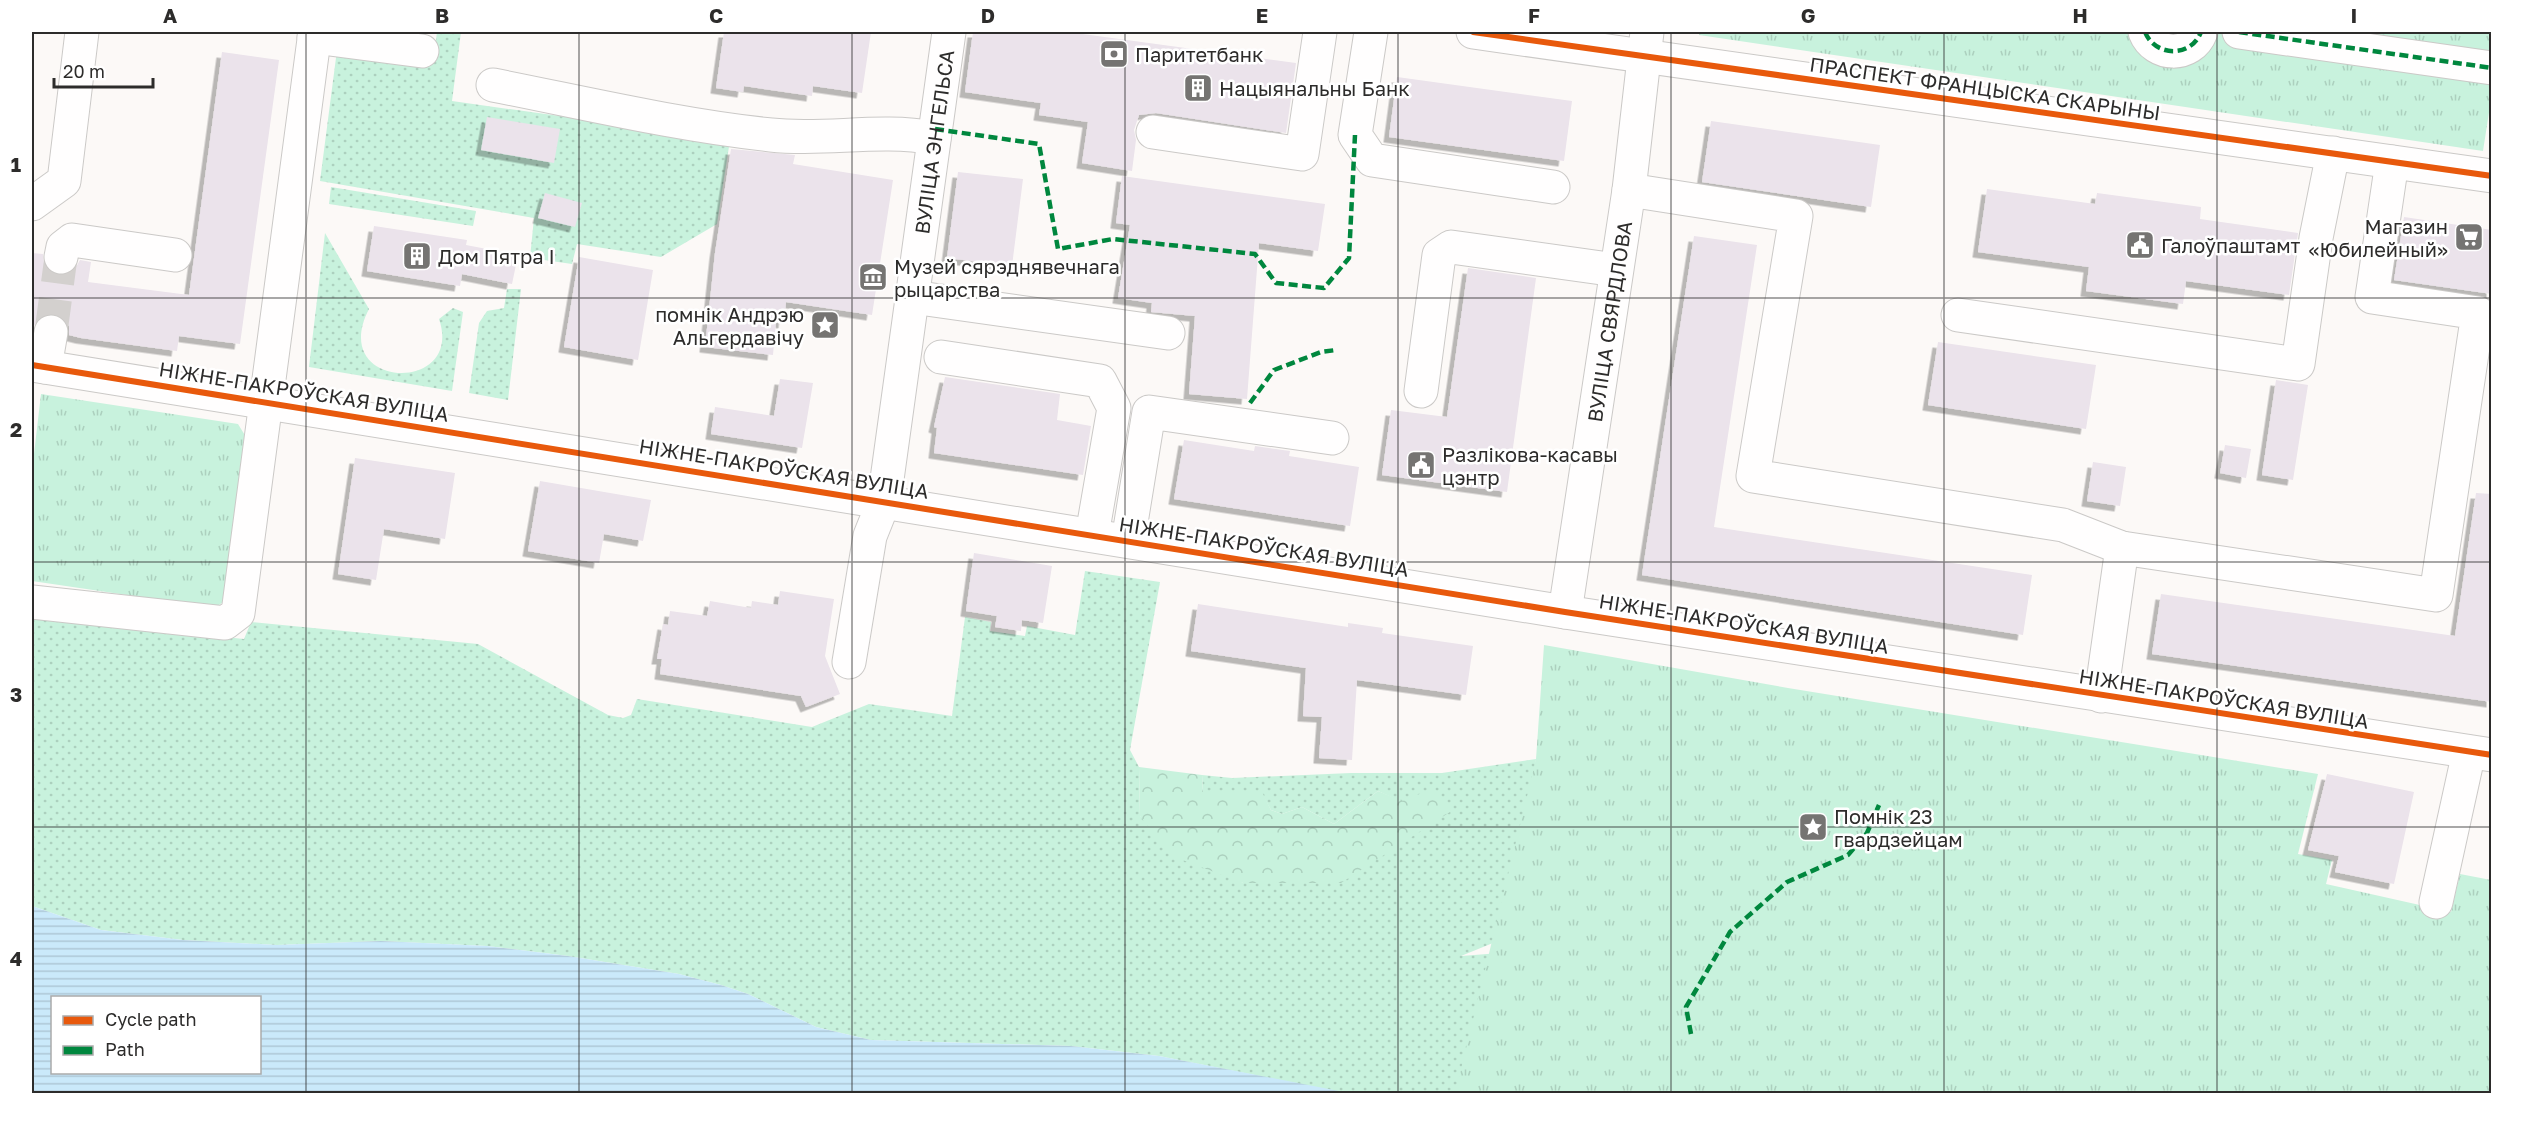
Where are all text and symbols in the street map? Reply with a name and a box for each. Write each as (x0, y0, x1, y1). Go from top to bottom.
text: A (163, 3, 177, 27)
text: B (435, 3, 449, 27)
text: C (709, 3, 723, 27)
text: D (981, 3, 995, 27)
text: E (1256, 3, 1268, 27)
text: F (1528, 3, 1540, 27)
text: G (1801, 3, 1815, 27)
text: H (2072, 3, 2088, 27)
text: I (2351, 3, 2357, 27)
bank icon: Паритетбанк (1098, 38, 1130, 70)
place label: Паритетбанк (1135, 42, 1264, 66)
street label: ВУЛІЦА ЭНГЕЛЬСА (909, 48, 958, 236)
scale bar (54, 51, 153, 89)
street label: ПРАСПЕКТ ФРАНЦЫСКА СКАРЫНЫ (1808, 51, 2162, 125)
text: 20 m (63, 60, 105, 82)
building icon: Нацыянальны Банк (1182, 72, 1214, 104)
place label: Нацыянальны Банк (1219, 76, 1410, 100)
text: 1 (11, 152, 21, 176)
place label: Магазин «Юбилейный» (2308, 214, 2448, 261)
street label: ВУЛІЦА СВЯРДЛОВА (1582, 219, 1636, 424)
supermarket icon: Магазин «Юбилейный» (2453, 221, 2485, 253)
public building icon: Галоўпаштамт (2124, 229, 2156, 261)
place label: Галоўпаштамт (2161, 233, 2301, 257)
building icon: Дом Пятра І (401, 240, 433, 272)
place label: Дом Пятра І (438, 244, 555, 268)
place label: Музей сярэднявечнага рыцарства (894, 254, 1120, 301)
museum icon: Музей сярэднявечнага рыцарства (857, 261, 889, 293)
place label: помнік Андрэю Альгердавічу (655, 302, 804, 349)
place icon: помнік Андрэю Альгердавічу (809, 309, 841, 341)
street label: НІЖНЕ-ПАКРОЎСКАЯ ВУЛІЦА (157, 356, 451, 426)
text: 2 (10, 417, 22, 441)
street label: НІЖНЕ-ПАКРОЎСКАЯ ВУЛІЦА (637, 433, 931, 503)
place label: Разлікова-касавы цэнтр (1442, 442, 1618, 489)
public building icon: Разлікова-касавы цэнтр (1405, 449, 1437, 481)
street label: НІЖНЕ-ПАКРОЎСКАЯ ВУЛІЦА (1117, 511, 1411, 581)
street label: НІЖНЕ-ПАКРОЎСКАЯ ВУЛІЦА (1597, 588, 1891, 658)
street label: НІЖНЕ-ПАКРОЎСКАЯ ВУЛІЦА (2077, 663, 2371, 733)
text: 3 (10, 682, 22, 706)
place label: Помнік 23 гвардзейцам (1834, 804, 1963, 851)
place icon: Помнік 23 гвардзейцам (1797, 811, 1829, 843)
text: 4 (10, 946, 22, 970)
legend (51, 996, 261, 1074)
text: Cycle path (105, 1008, 197, 1030)
text: Path (105, 1038, 145, 1060)

